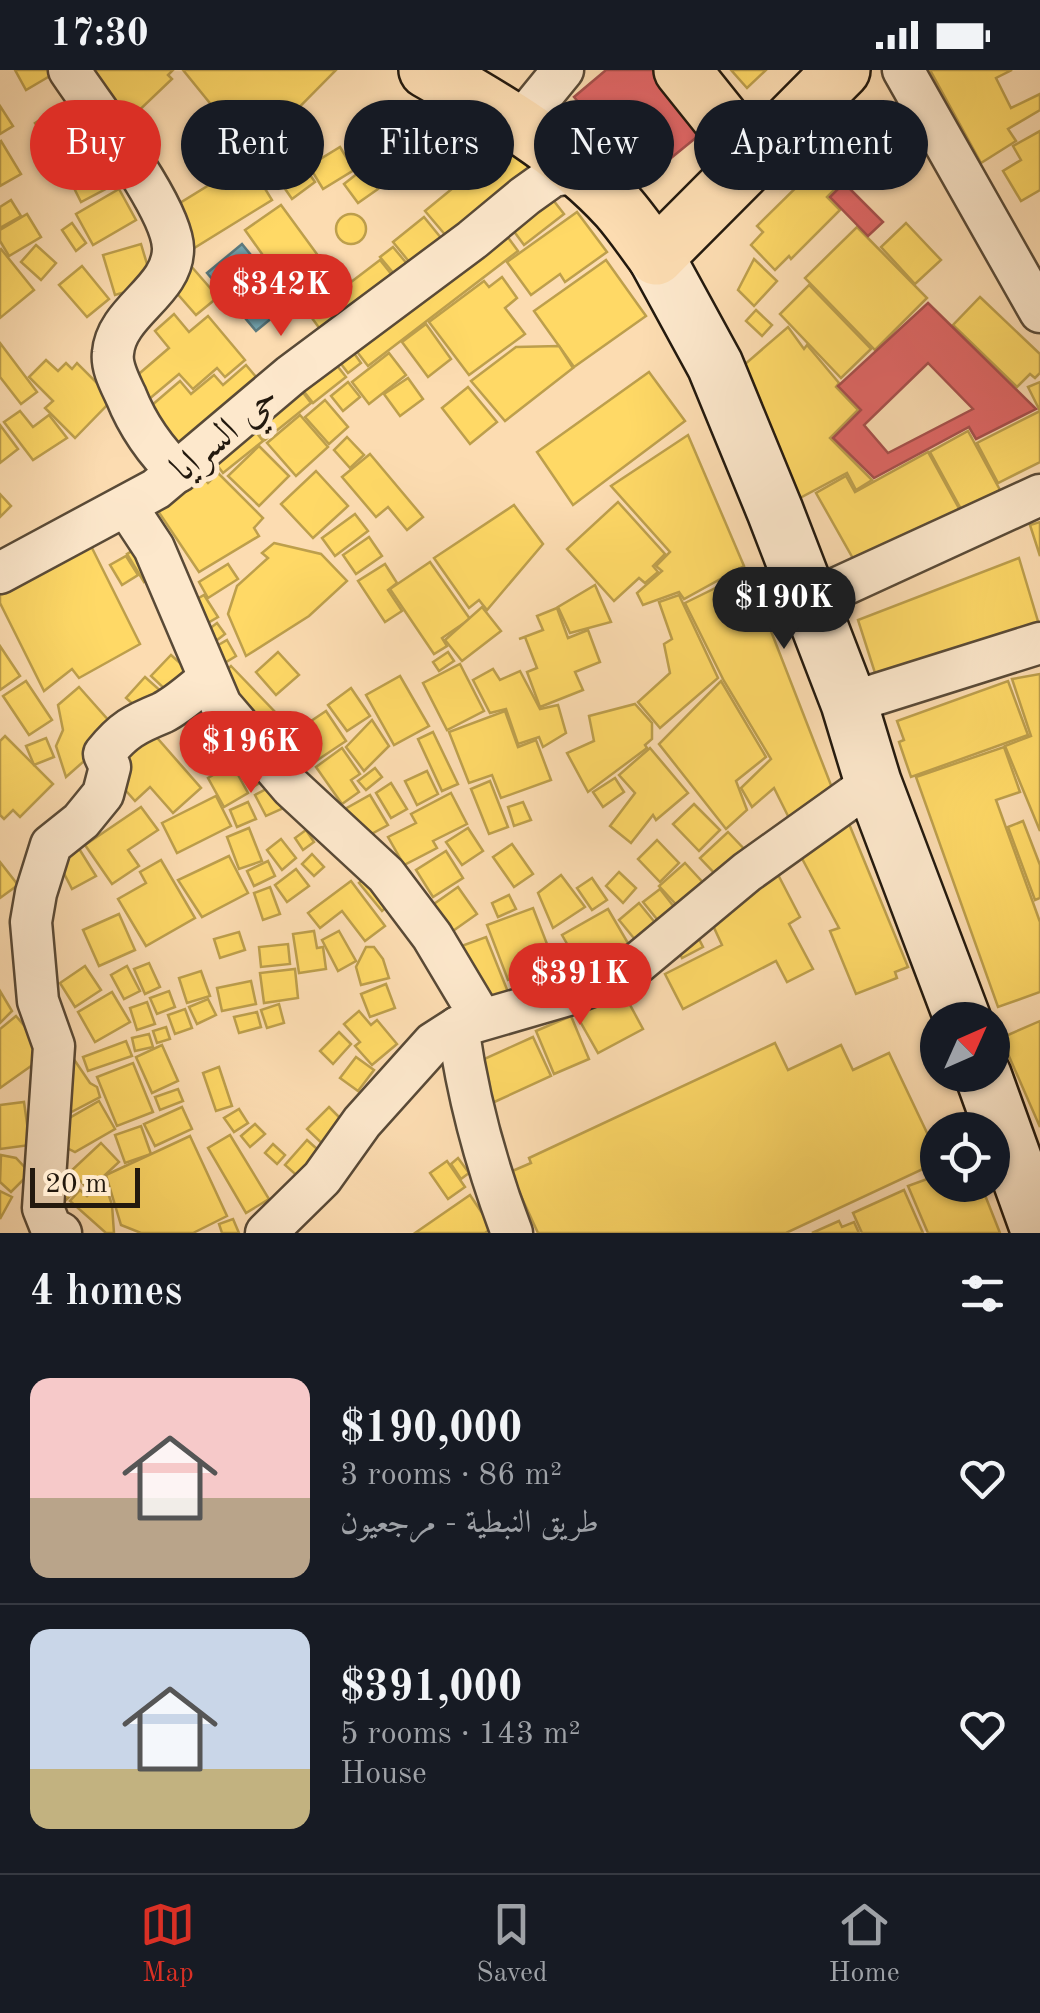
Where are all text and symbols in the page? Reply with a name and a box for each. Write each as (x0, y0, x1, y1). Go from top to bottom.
text: 17:30 (50, 16, 149, 54)
chip: Buy (30, 100, 161, 190)
chip: Rent (181, 100, 324, 190)
chip: Filters (344, 100, 514, 190)
chip: New (534, 100, 674, 190)
chip: Apartment (694, 100, 928, 190)
pin: $342K (211, 254, 351, 339)
text: $342K (232, 270, 330, 302)
street label: حي السرايا (165, 379, 292, 496)
pin: $190K (714, 567, 854, 652)
text: $190K (735, 583, 833, 615)
pin: $196K (181, 711, 321, 796)
text: $196K (202, 727, 300, 759)
pin: $391K (510, 943, 650, 1028)
text: $391K (531, 959, 629, 991)
north arrow (920, 1002, 1010, 1092)
map controls (920, 1002, 1010, 1202)
button: locate (920, 1112, 1010, 1202)
scale bar (30, 1163, 140, 1208)
text: 20 m (45, 1171, 108, 1199)
icon: filters (955, 1266, 1010, 1321)
text: 4 homes (30, 1272, 182, 1314)
text: $190,000 (340, 1409, 522, 1451)
icon: home (110, 1418, 230, 1538)
icon: heart (955, 1451, 1010, 1506)
text: 3 rooms · 86 m² (340, 1460, 562, 1492)
text: طريق النبطية - مرجعيون (340, 1508, 599, 1540)
text: $391,000 (340, 1668, 522, 1710)
icon: home (110, 1669, 230, 1789)
icon: heart (955, 1702, 1010, 1757)
text: 5 rooms · 143 m² (340, 1719, 581, 1751)
text: House (340, 1759, 427, 1791)
tab: Map (140, 1897, 195, 1992)
tab: Saved (476, 1897, 548, 1992)
tab: Home (828, 1897, 900, 1992)

